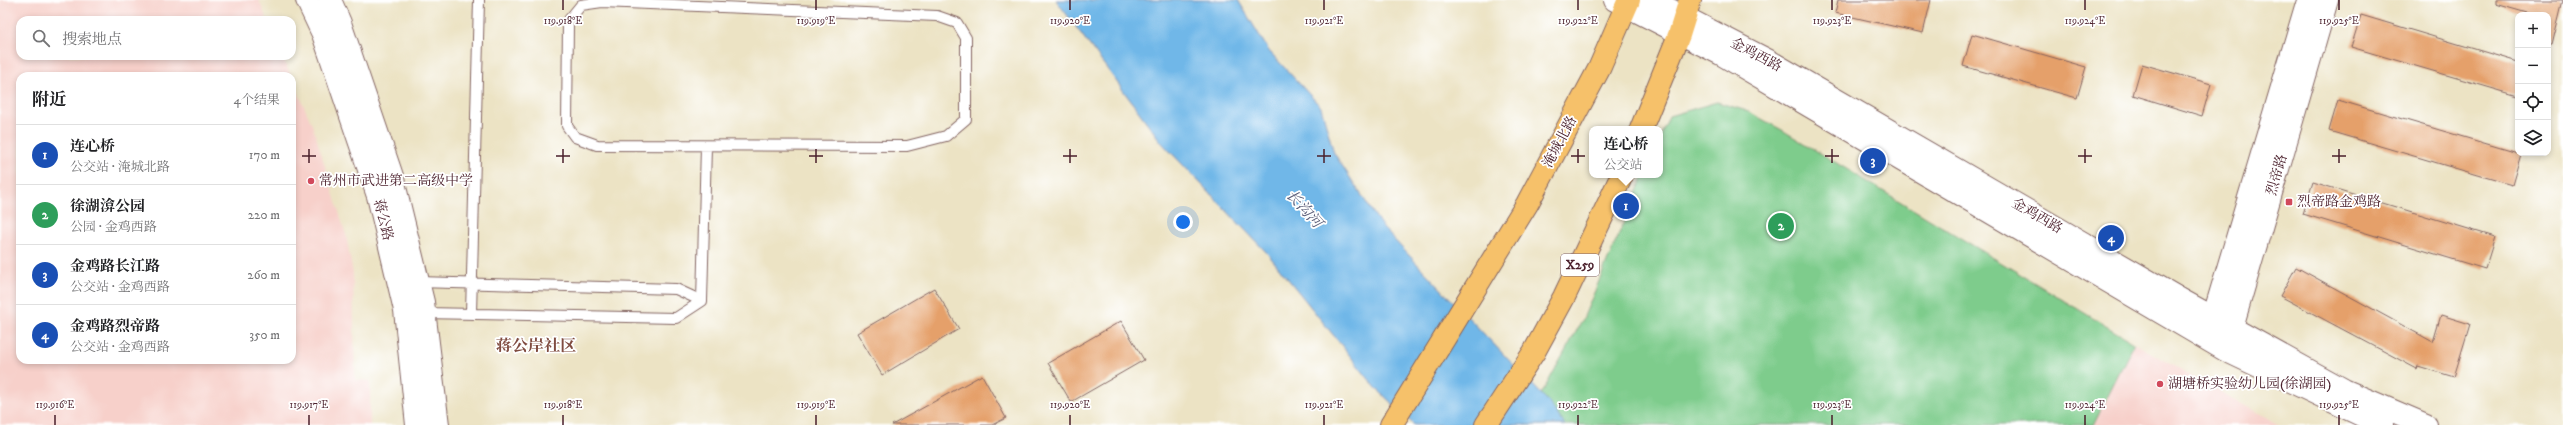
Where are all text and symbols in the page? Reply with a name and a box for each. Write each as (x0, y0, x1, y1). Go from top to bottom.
map controls (2515, 12, 2551, 156)
button: + (2515, 12, 2551, 48)
text: 119.918°E (544, 15, 582, 27)
text: 119.919°E (797, 15, 835, 27)
text: 119.920°E (1050, 15, 1090, 27)
text: 119.921°E (1305, 15, 1343, 27)
text: 119.922°E (1558, 15, 1598, 27)
text: 119.923°E (1813, 15, 1851, 27)
text: 119.924°E (2065, 15, 2105, 27)
text: 119.925°E (2319, 15, 2359, 27)
search box (16, 16, 296, 60)
icon: search (30, 27, 52, 49)
text: 搜索地点 (62, 30, 122, 49)
street label: 金鸡西路 (1727, 34, 1785, 76)
button: − (2515, 48, 2551, 84)
button: locate (2515, 84, 2551, 120)
text: 附近 (32, 89, 66, 111)
text: 4个结果 (234, 92, 280, 108)
street label: 淹城北路 (1539, 113, 1581, 171)
button: layers (2515, 120, 2551, 156)
popup (1589, 126, 1663, 178)
text: 连心桥 (1603, 135, 1649, 154)
text: 连心桥 (70, 137, 115, 156)
pin: 3 (1860, 146, 1886, 176)
text: 1 (43, 147, 47, 163)
text: 170 m (249, 147, 280, 163)
street label: 烈帝路 (2263, 152, 2291, 198)
text: 公交站 (1603, 157, 1643, 173)
text: 公交站 · 淹城北路 (70, 159, 170, 175)
place label: 常州市武进第二高级中学 (319, 172, 473, 190)
marker: 常州市武进第二高级中学 (306, 176, 316, 186)
water label: 长沟河 (1282, 186, 1328, 234)
pin: 1 (1613, 191, 1639, 221)
place label: 烈帝路金鸡路 (2297, 193, 2381, 211)
street label: 金鸡西路 (2008, 194, 2066, 238)
text: 徐湖渰公园 (70, 197, 145, 216)
street label: 蒋公路 (369, 197, 397, 243)
marker: 烈帝路金鸡路 (2284, 197, 2294, 207)
text: 2 (42, 207, 48, 223)
text: 220 m (248, 207, 280, 223)
pin: 2 (1768, 211, 1794, 241)
your location (1173, 212, 1193, 232)
text: 公园 · 金鸡西路 (70, 219, 157, 235)
pin: 4 (2098, 223, 2124, 253)
road number: X259 (1561, 254, 1599, 276)
text: 金鸡路长江路 (70, 257, 160, 276)
text: 3 (43, 267, 47, 283)
text: 260 m (247, 267, 280, 283)
text: 公交站 · 金鸡西路 (70, 279, 170, 295)
text: 金鸡路烈帝路 (70, 317, 160, 336)
text: 4 (41, 327, 49, 343)
text: 350 m (249, 327, 280, 343)
district label: 蒋公岸社区 (496, 336, 576, 356)
text: 公交站 · 金鸡西路 (70, 339, 170, 355)
place label: 湖塘桥实验幼儿园(徐湖园) (2168, 375, 2332, 393)
marker: 湖塘桥实验幼儿园(徐湖园) (2155, 379, 2165, 389)
text: 119.916°E (36, 399, 74, 411)
text: 119.917°E (290, 399, 328, 411)
text: 119.918°E (544, 399, 582, 411)
text: 119.919°E (797, 399, 835, 411)
text: 119.920°E (1050, 399, 1090, 411)
text: 119.921°E (1305, 399, 1343, 411)
text: 119.922°E (1558, 399, 1598, 411)
text: 119.923°E (1813, 399, 1851, 411)
text: 119.924°E (2065, 399, 2105, 411)
text: 119.925°E (2319, 399, 2359, 411)

